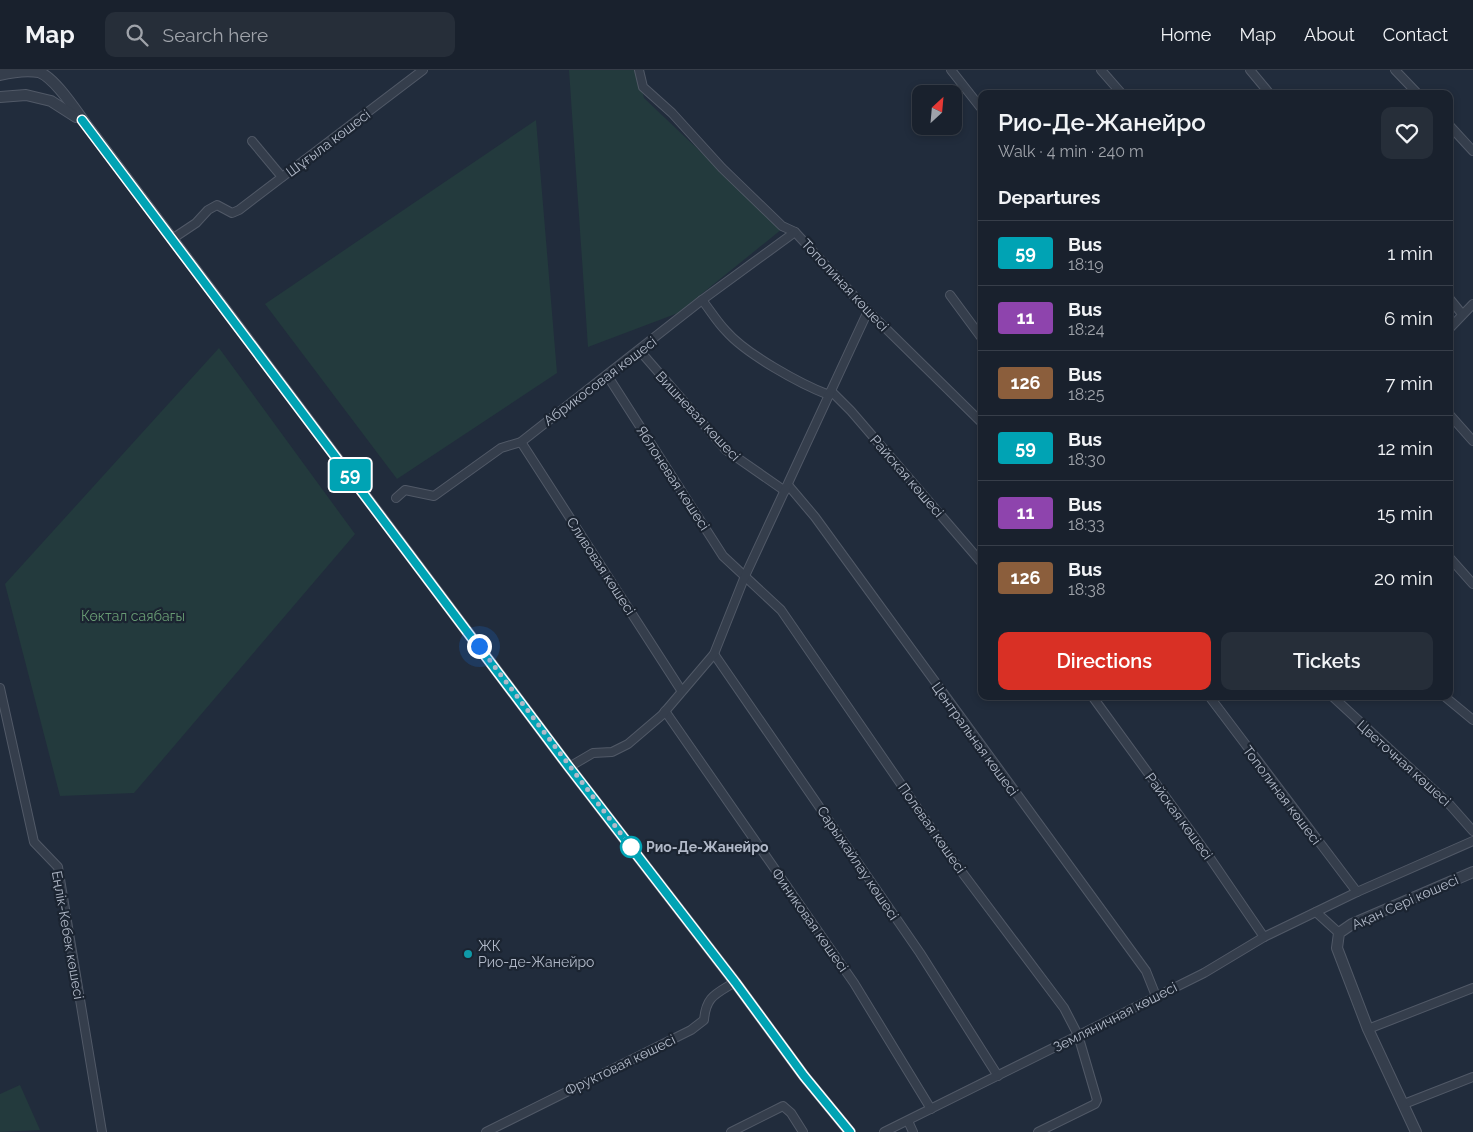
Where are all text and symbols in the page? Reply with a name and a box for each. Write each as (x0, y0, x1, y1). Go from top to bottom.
search box (105, 12, 455, 57)
text: Map (25, 20, 75, 49)
icon: search (123, 21, 151, 49)
text: Search here (163, 24, 268, 46)
text: Home (1160, 24, 1211, 45)
text: Map (1239, 24, 1276, 45)
text: About (1304, 24, 1355, 45)
text: Contact (1383, 24, 1448, 45)
north arrow (912, 85, 962, 135)
map controls (912, 85, 962, 135)
street label: Шұғыла көшесі (283, 106, 373, 180)
button: heart (1381, 107, 1433, 159)
text: Рио-Де-Жанейро (998, 108, 1206, 137)
text: Walk · 4 min · 240 m (998, 142, 1144, 161)
text: Departures (998, 186, 1100, 208)
text: Bus (1068, 233, 1102, 255)
street label: Тополиная көшесі (798, 236, 892, 334)
text: 59 (1015, 242, 1036, 263)
text: 1 min (1387, 242, 1433, 264)
text: 18:19 (1068, 255, 1104, 274)
text: Bus (1068, 298, 1102, 320)
text: 11 (1017, 307, 1034, 328)
text: 6 min (1384, 307, 1433, 329)
text: 18:24 (1068, 320, 1104, 339)
street label: Абрикосовая көшесі (540, 333, 660, 429)
text: Bus (1068, 363, 1102, 385)
street label: Вишневая көшесі (652, 368, 744, 464)
text: 126 (1011, 372, 1040, 393)
text: 7 min (1385, 372, 1433, 394)
text: 18:25 (1068, 385, 1104, 404)
street label: Яблоневая көшесі (633, 423, 713, 533)
text: Bus (1068, 428, 1102, 450)
street label: Райская көшесі (867, 432, 947, 520)
text: 59 (1015, 437, 1036, 458)
text: 12 min (1377, 437, 1433, 459)
text: 18:30 (1068, 450, 1106, 469)
line badge: 59 (328, 459, 372, 491)
text: 59 (340, 464, 360, 485)
text: Bus (1068, 493, 1102, 515)
text: 11 (1017, 502, 1034, 523)
text: 15 min (1377, 502, 1433, 524)
street label: Сливовая көшесі (564, 514, 638, 618)
text: 18:33 (1068, 515, 1104, 534)
text: Bus (1068, 558, 1102, 580)
text: 126 (1011, 567, 1040, 588)
text: 20 min (1374, 567, 1433, 589)
text: 18:38 (1068, 580, 1105, 599)
park label: Көктал саябағы (81, 608, 185, 624)
button: Directions (998, 632, 1211, 690)
button: Tickets (1221, 632, 1433, 690)
your location (467, 634, 492, 659)
street label: Центральная көшесі (928, 679, 1022, 799)
street label: Цветочная көшесі (1354, 717, 1454, 809)
street label: Тополиная көшесі (1240, 742, 1324, 848)
street label: Райская көшесі (1142, 770, 1216, 862)
street label: Полевая көшесі (895, 780, 969, 876)
street label: Сарыжайлау көшесі (814, 803, 902, 923)
marker: Рио-Де-Жанейро (620, 836, 642, 858)
place label: Рио-Де-Жанейро (646, 839, 769, 855)
street label: Финиковая көшесі (768, 865, 852, 975)
street label: Еңлік-Кебек көшесі (49, 870, 87, 1000)
street label: Ақан Сері көшесі (1349, 871, 1461, 933)
place label: ЖК Рио-де-Жанейро (478, 938, 594, 970)
marker: ЖК Рио-де-Жанейро (462, 948, 474, 960)
street label: Земляничная көшесі (1051, 979, 1179, 1055)
street label: Фруктовая көшесі (562, 1031, 678, 1099)

